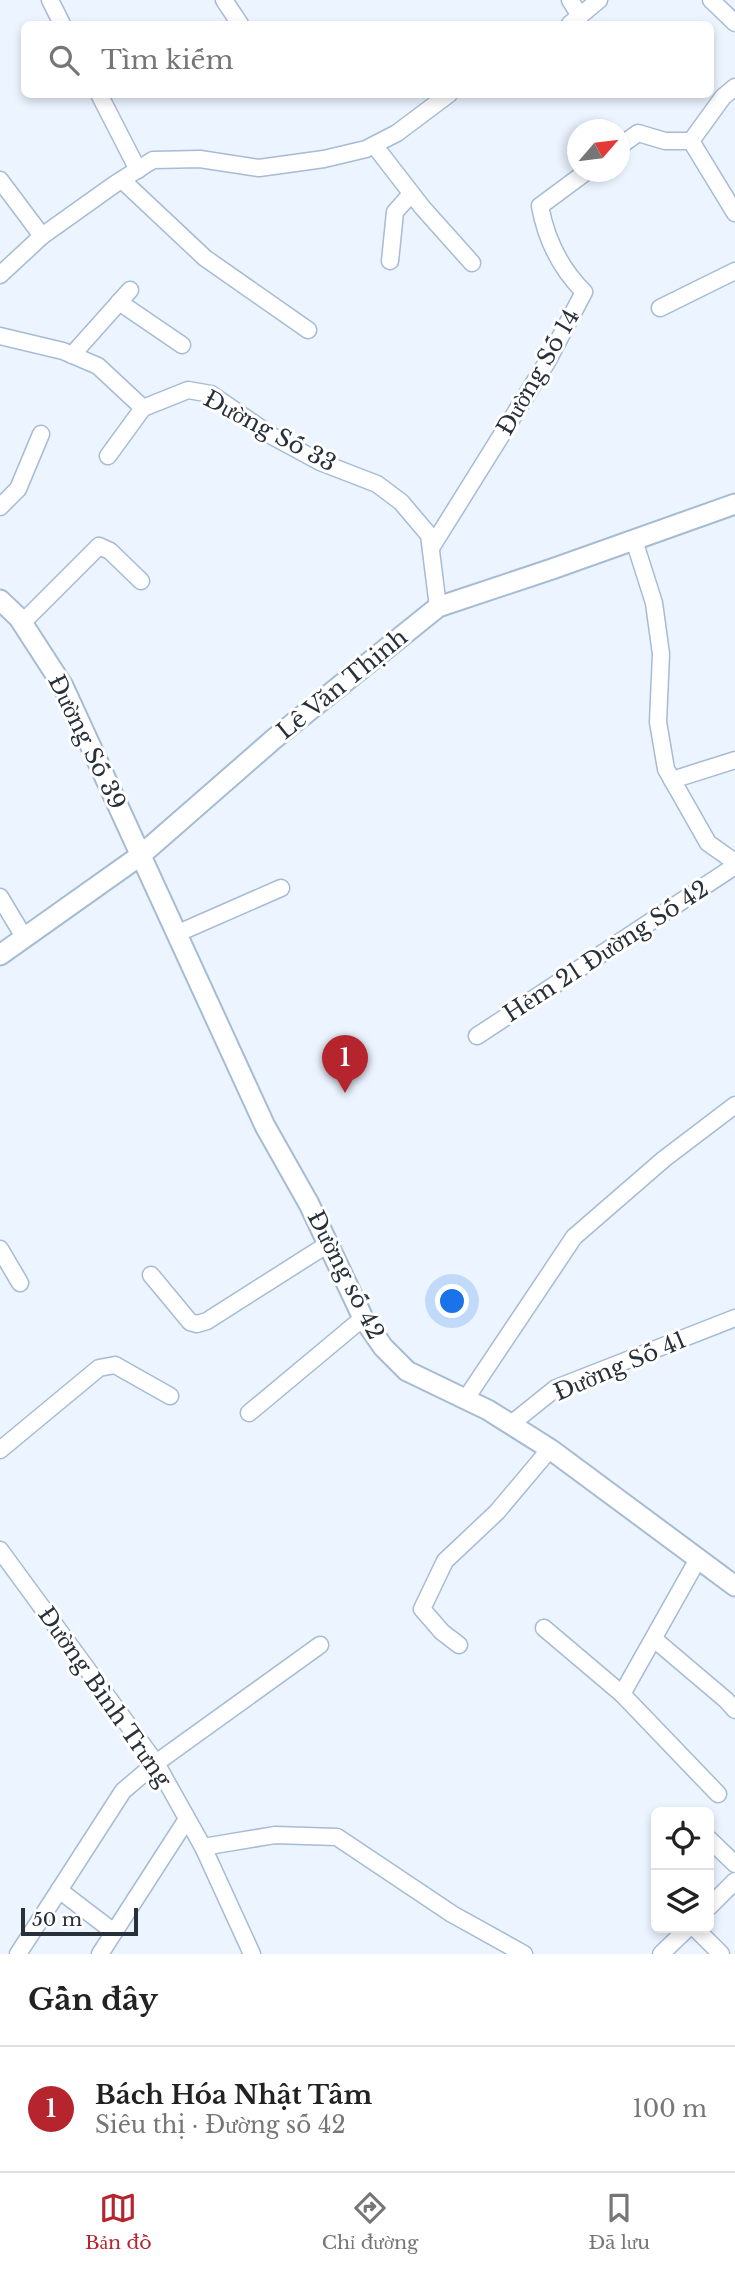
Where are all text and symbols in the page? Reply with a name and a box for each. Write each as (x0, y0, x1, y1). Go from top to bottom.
search box (21, 21, 714, 98)
icon: search (45, 41, 83, 79)
text: Tìm kiếm (101, 44, 233, 76)
north arrow (567, 119, 630, 182)
street label: Đường Số 14 (491, 304, 585, 440)
street label: Đường Số 33 (199, 384, 341, 478)
street label: Lê Văn Thịnh (271, 623, 413, 745)
street label: Đường Số 39 (42, 670, 132, 814)
street label: Hẻm 21 Đường Số 42 (498, 874, 714, 1028)
pin: 1 (322, 1035, 368, 1093)
street label: Đường số 42 (302, 1206, 390, 1344)
your location (435, 1284, 469, 1318)
street label: Đường Số 41 (550, 1326, 690, 1406)
street label: Đường Bình Trưng (32, 1601, 178, 1793)
map controls (651, 1807, 714, 1933)
button: locate (651, 1807, 714, 1870)
button: layers (651, 1870, 714, 1933)
scale bar (21, 1905, 138, 1937)
text: 50 m (32, 1908, 82, 1931)
text: Gần đây (28, 1981, 158, 2018)
text: Bách Hóa Nhật Tâm (95, 2079, 372, 2111)
text: 1 (46, 2095, 56, 2123)
text: 100 m (633, 2095, 707, 2123)
text: Siêu thị · Đường số 42 (95, 2111, 346, 2139)
tab: Bản đồ (85, 2189, 152, 2254)
tab: Chỉ đường (322, 2189, 418, 2254)
tab: Đã lưu (588, 2189, 650, 2254)

